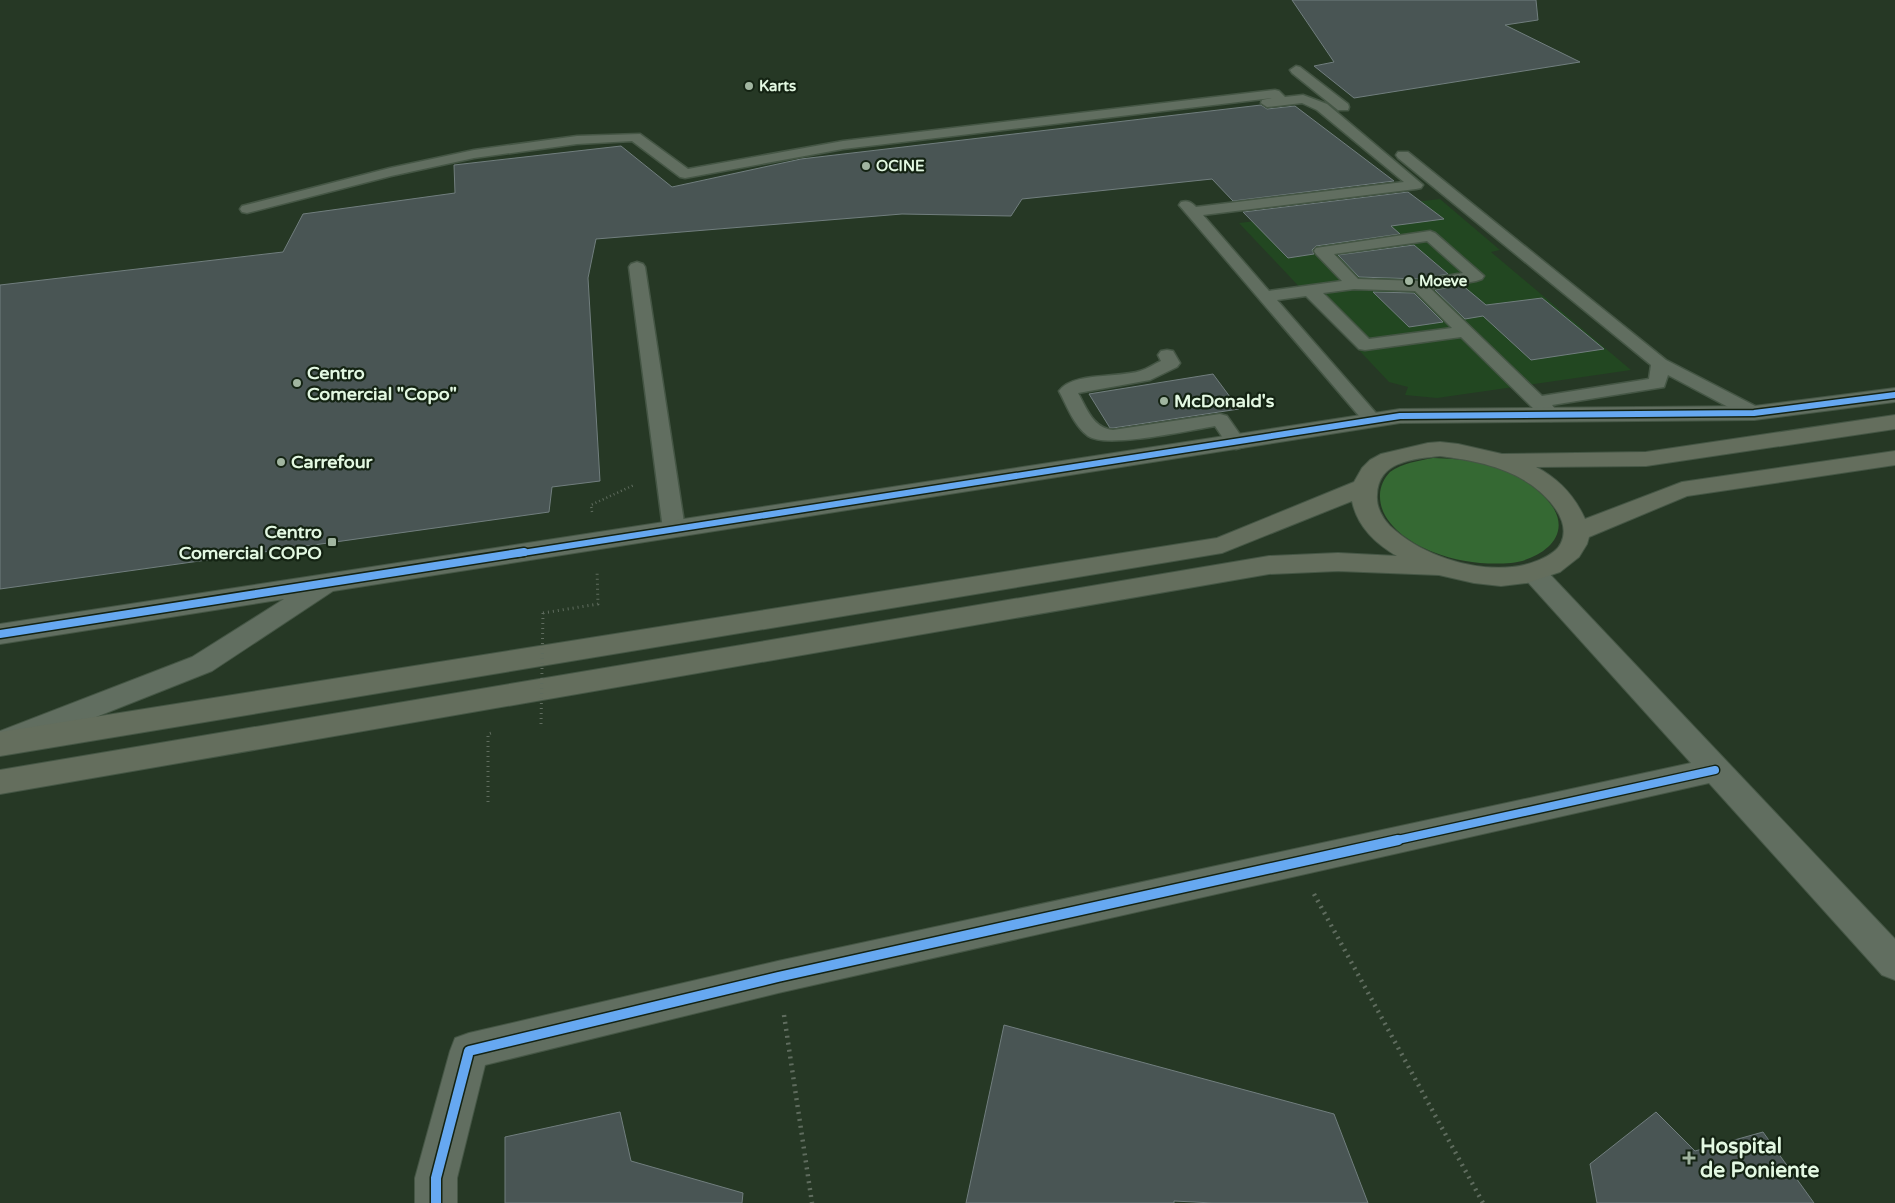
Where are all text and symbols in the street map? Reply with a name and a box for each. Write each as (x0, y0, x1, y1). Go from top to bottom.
place label: Karts (759, 77, 796, 95)
marker: Karts (743, 80, 755, 92)
place label: OCINE (876, 157, 925, 175)
marker: OCINE (860, 160, 872, 172)
place label: Moeve (1419, 272, 1468, 290)
marker: Moeve (1403, 275, 1415, 287)
place label: Centro Comercial "Copo" (307, 362, 457, 405)
marker: Centro Comercial "Copo" (291, 377, 303, 389)
place label: McDonald's (1174, 390, 1275, 412)
marker: McDonald's (1158, 395, 1170, 407)
place label: Carrefour (291, 451, 374, 473)
marker: Carrefour (275, 456, 287, 468)
place label: Centro Comercial COPO (179, 521, 322, 564)
marker: Centro Comercial COPO (326, 536, 338, 548)
place label: Hospital de Poniente (1700, 1134, 1819, 1183)
marker: Hospital de Poniente (1682, 1151, 1696, 1165)

